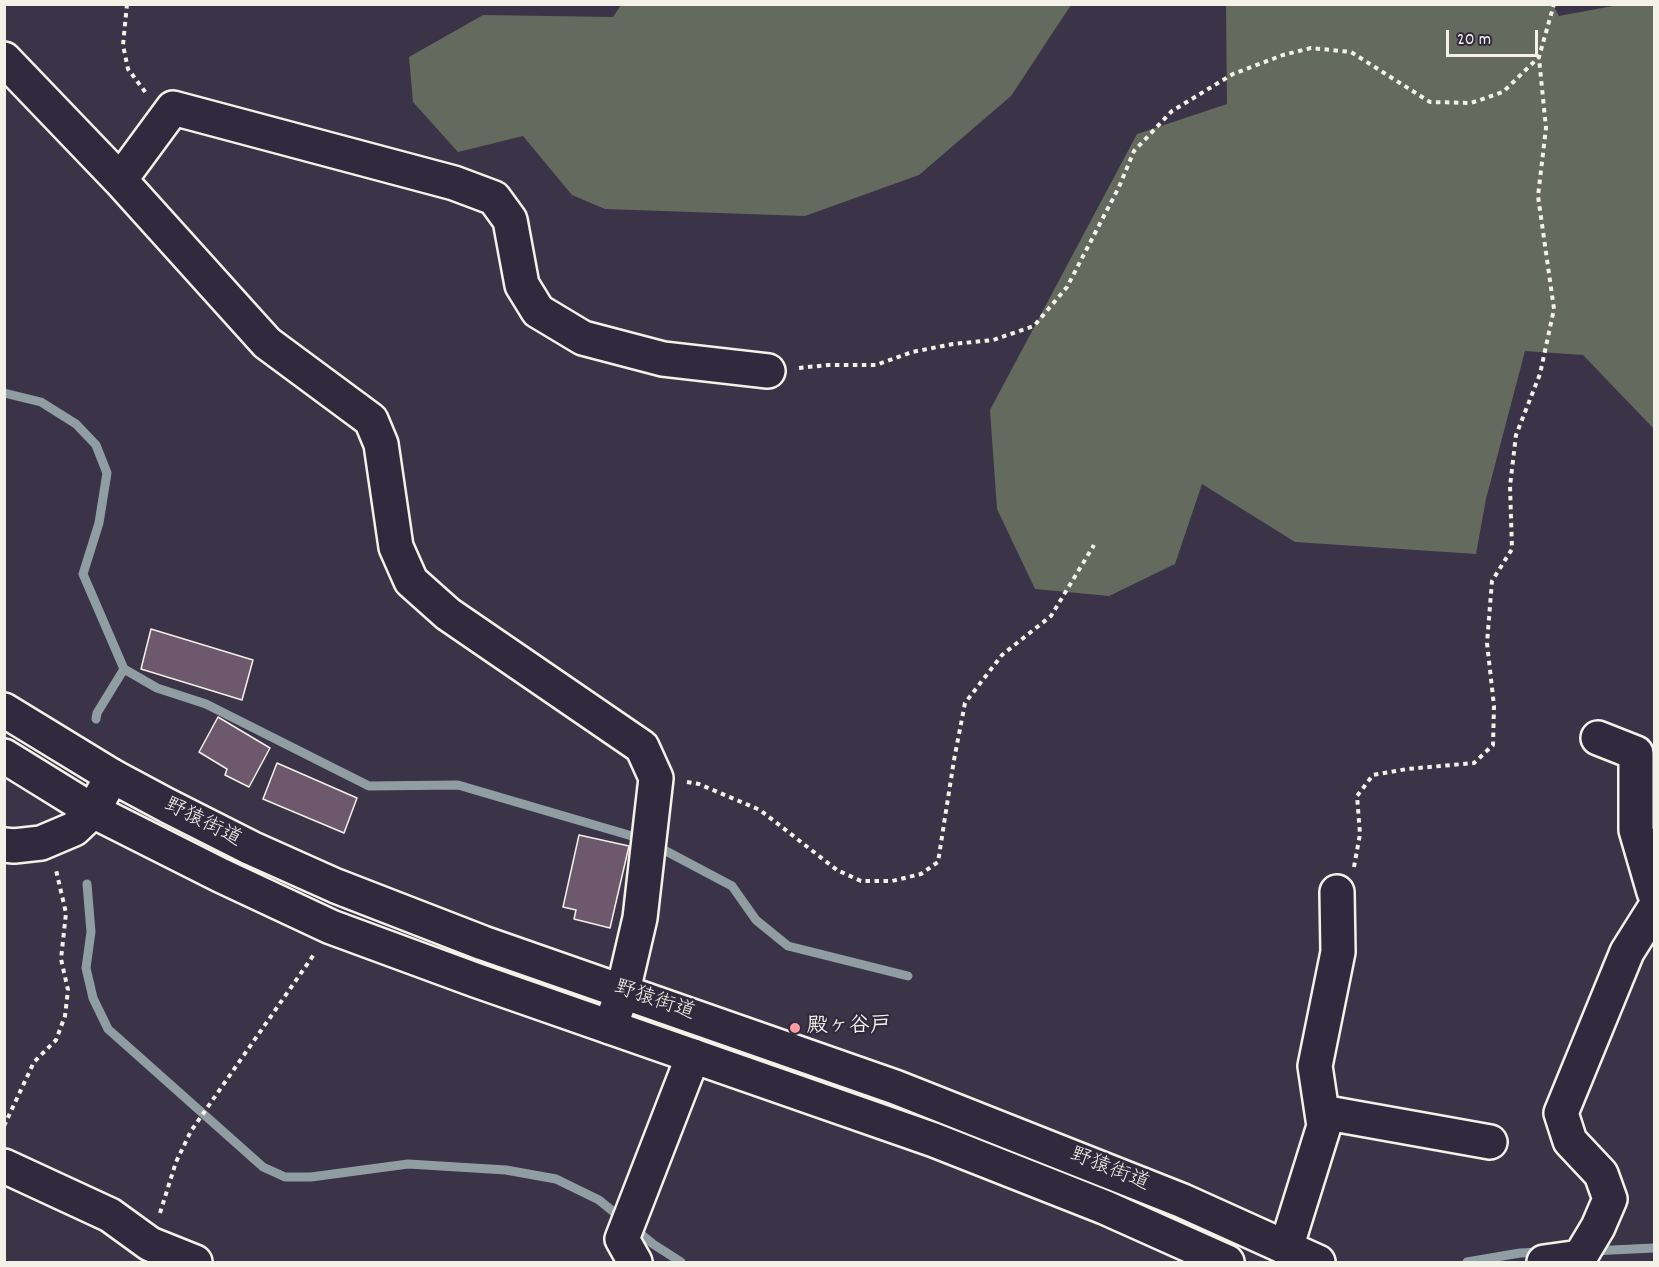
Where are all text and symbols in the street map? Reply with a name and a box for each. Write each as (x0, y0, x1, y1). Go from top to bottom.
scale bar (1449, 18, 1540, 56)
text: 20 m (1457, 28, 1491, 53)
street label: 野猿街道 (159, 794, 245, 854)
street label: 野猿街道 (610, 976, 698, 1028)
place label: 殿ヶ谷戸 (807, 1015, 891, 1041)
marker: 殿ヶ谷戸 (788, 1021, 802, 1035)
street label: 野猿街道 (1065, 1144, 1153, 1198)

